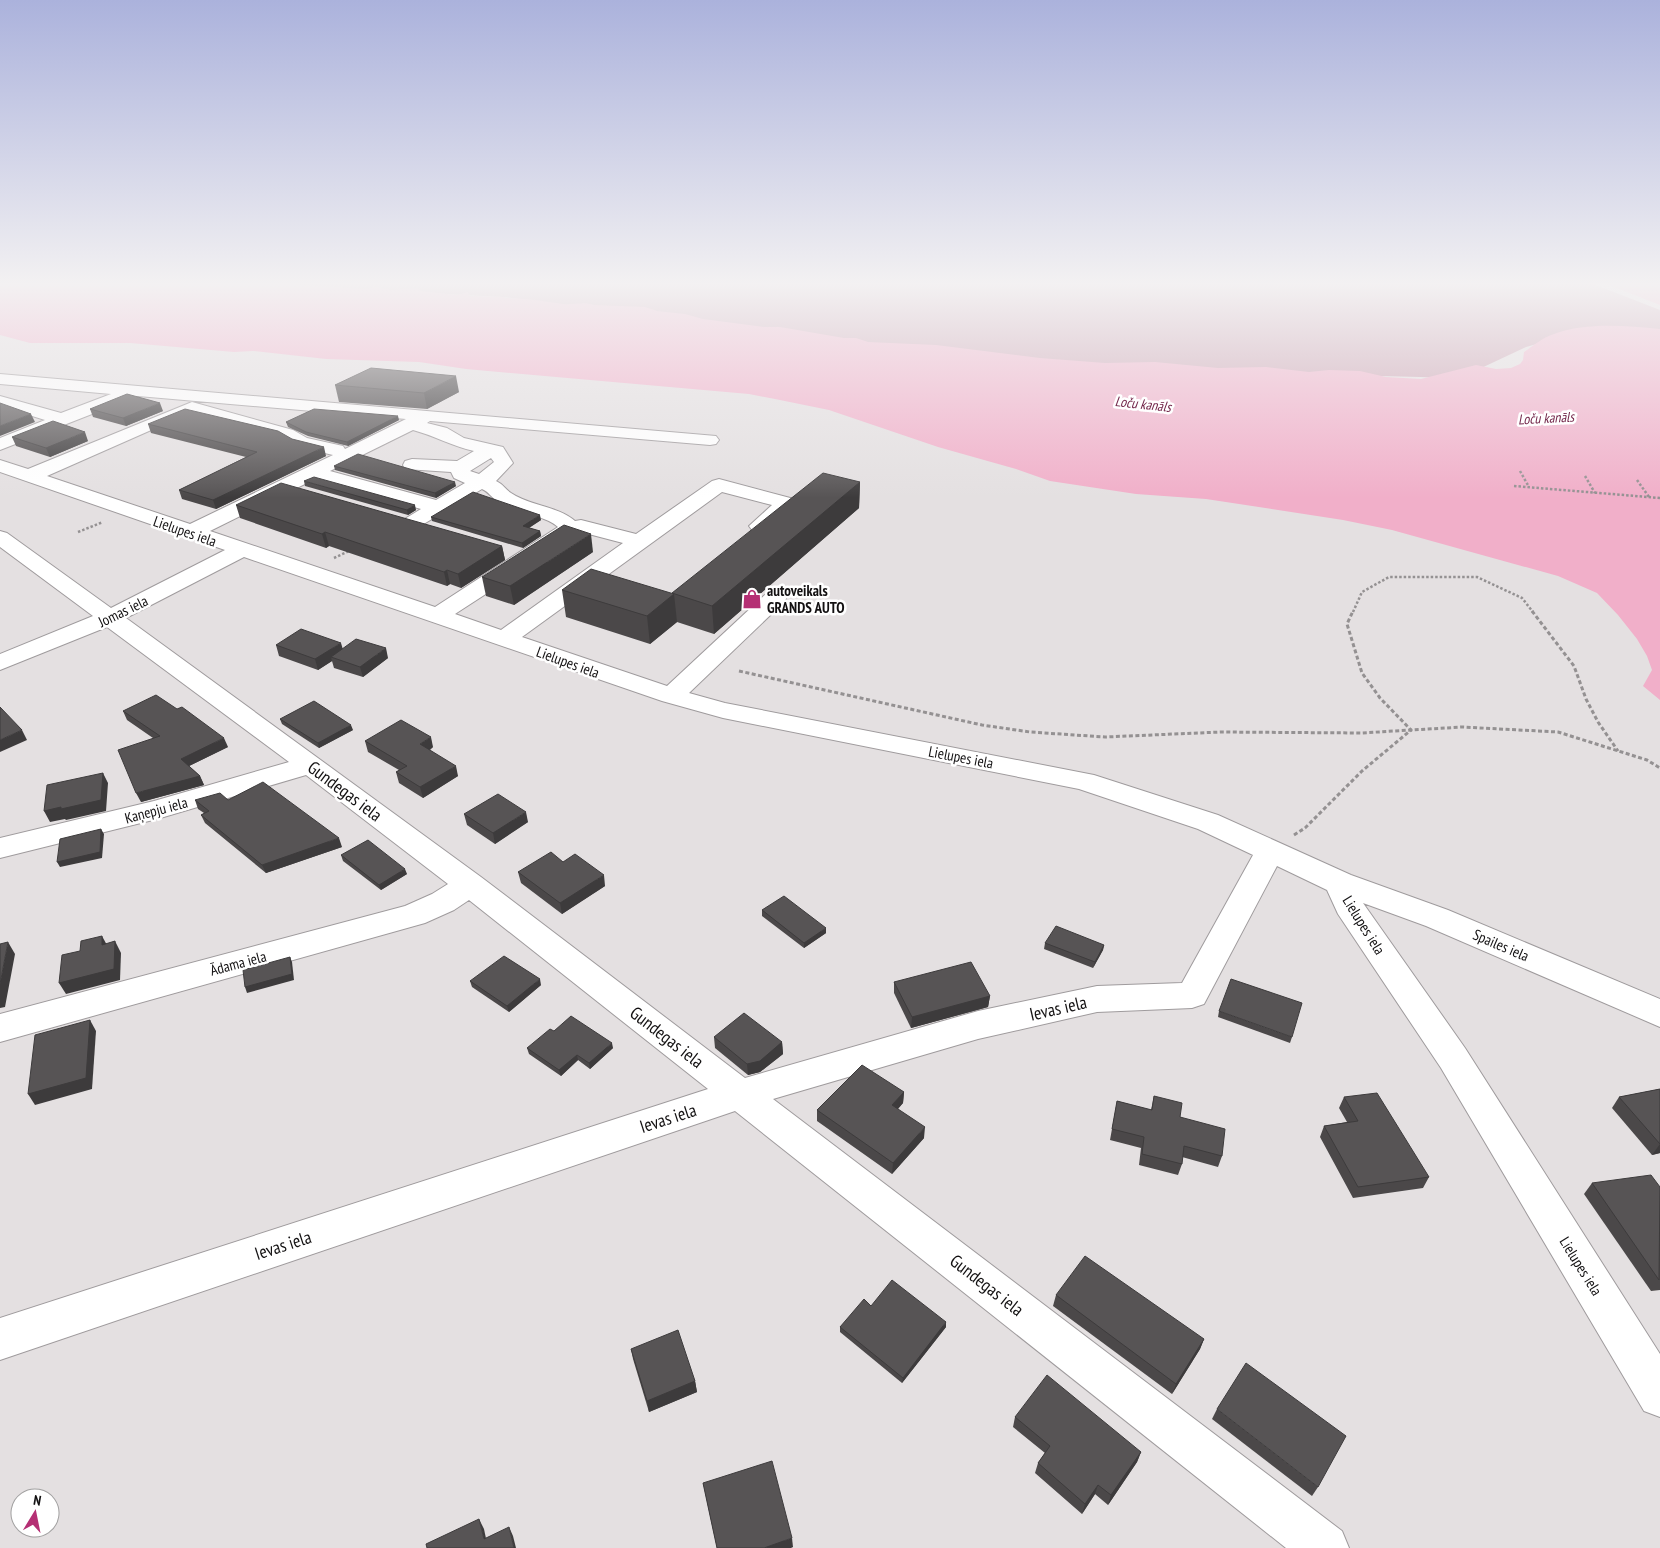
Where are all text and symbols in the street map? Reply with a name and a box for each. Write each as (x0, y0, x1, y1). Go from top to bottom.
water label: Loču kanāls (1114, 392, 1173, 416)
water label: Loču kanāls (1518, 407, 1576, 428)
street label: Lielupes iela (151, 511, 219, 551)
place label: autoveikals GRANDS AUTO (767, 581, 845, 617)
shop icon: autoveikals GRANDS AUTO (741, 588, 763, 610)
street label: Jomas iela (94, 591, 151, 632)
street label: Lielupes iela (534, 642, 602, 682)
street label: Lielupes iela (927, 741, 995, 773)
street label: Gundegas iela (303, 756, 387, 826)
street label: Kaņepju iela (123, 793, 189, 827)
street label: Lielupes iela (1339, 892, 1389, 958)
street label: Spailes iela (1470, 925, 1532, 965)
street label: Ādama iela (208, 946, 268, 980)
street label: Ievas iela (1027, 990, 1089, 1026)
street label: Gundegas iela (626, 1001, 708, 1073)
street label: Ievas iela (637, 1098, 699, 1138)
street label: Ievas iela (252, 1225, 314, 1265)
street label: Lielupes iela (1556, 1233, 1606, 1299)
street label: Gundegas iela (946, 1249, 1028, 1321)
north arrow (10, 1488, 60, 1538)
text: N (32, 1491, 43, 1510)

